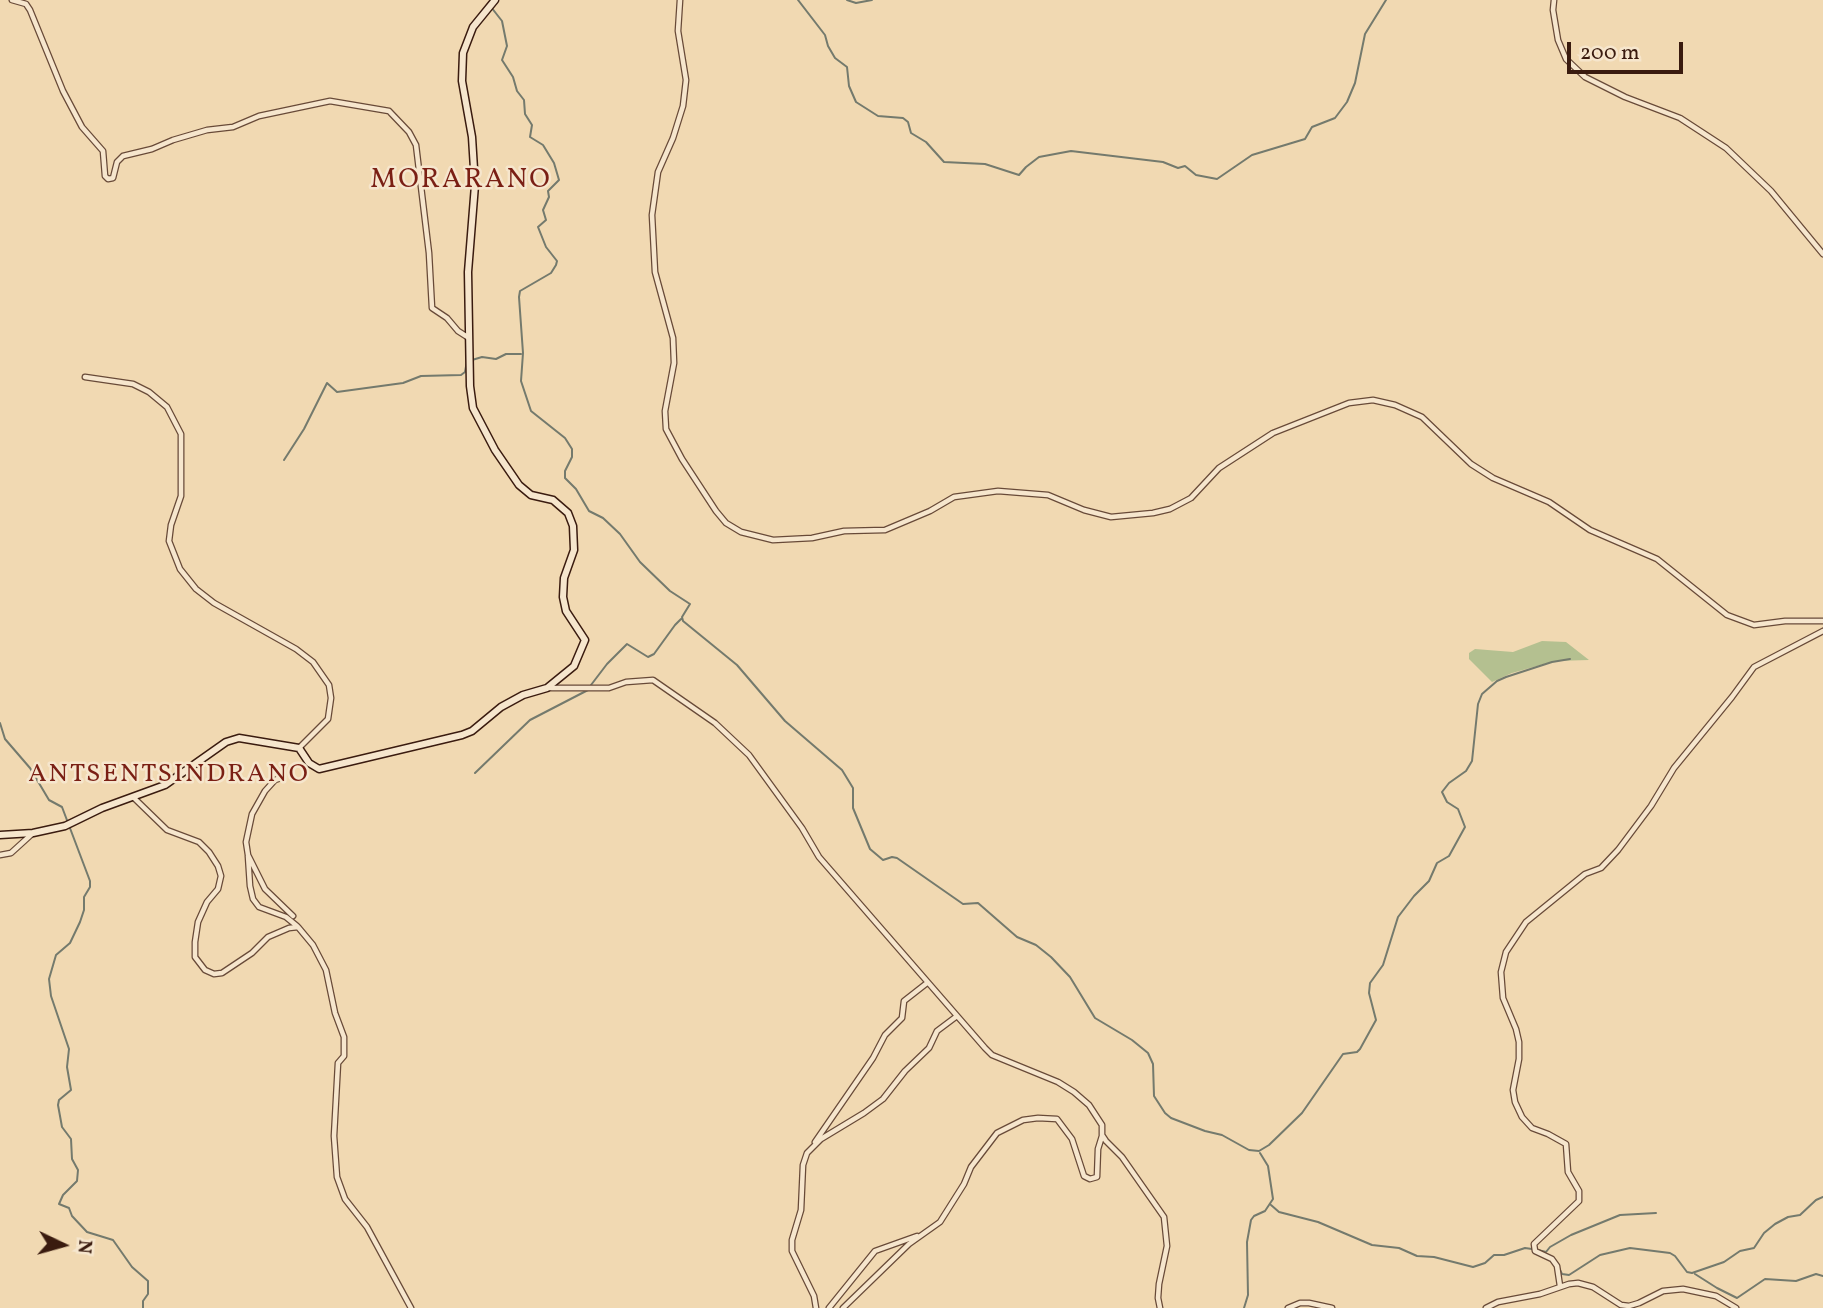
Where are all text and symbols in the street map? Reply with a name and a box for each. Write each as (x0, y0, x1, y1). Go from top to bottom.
scale bar (1571, 28, 1686, 72)
text: 200 m (1580, 39, 1640, 68)
district label: MORARANO (371, 165, 551, 199)
district label: ANTSENTSINDRANO (30, 760, 308, 792)
north arrow (28, 1210, 98, 1280)
text: N (70, 1239, 97, 1255)

